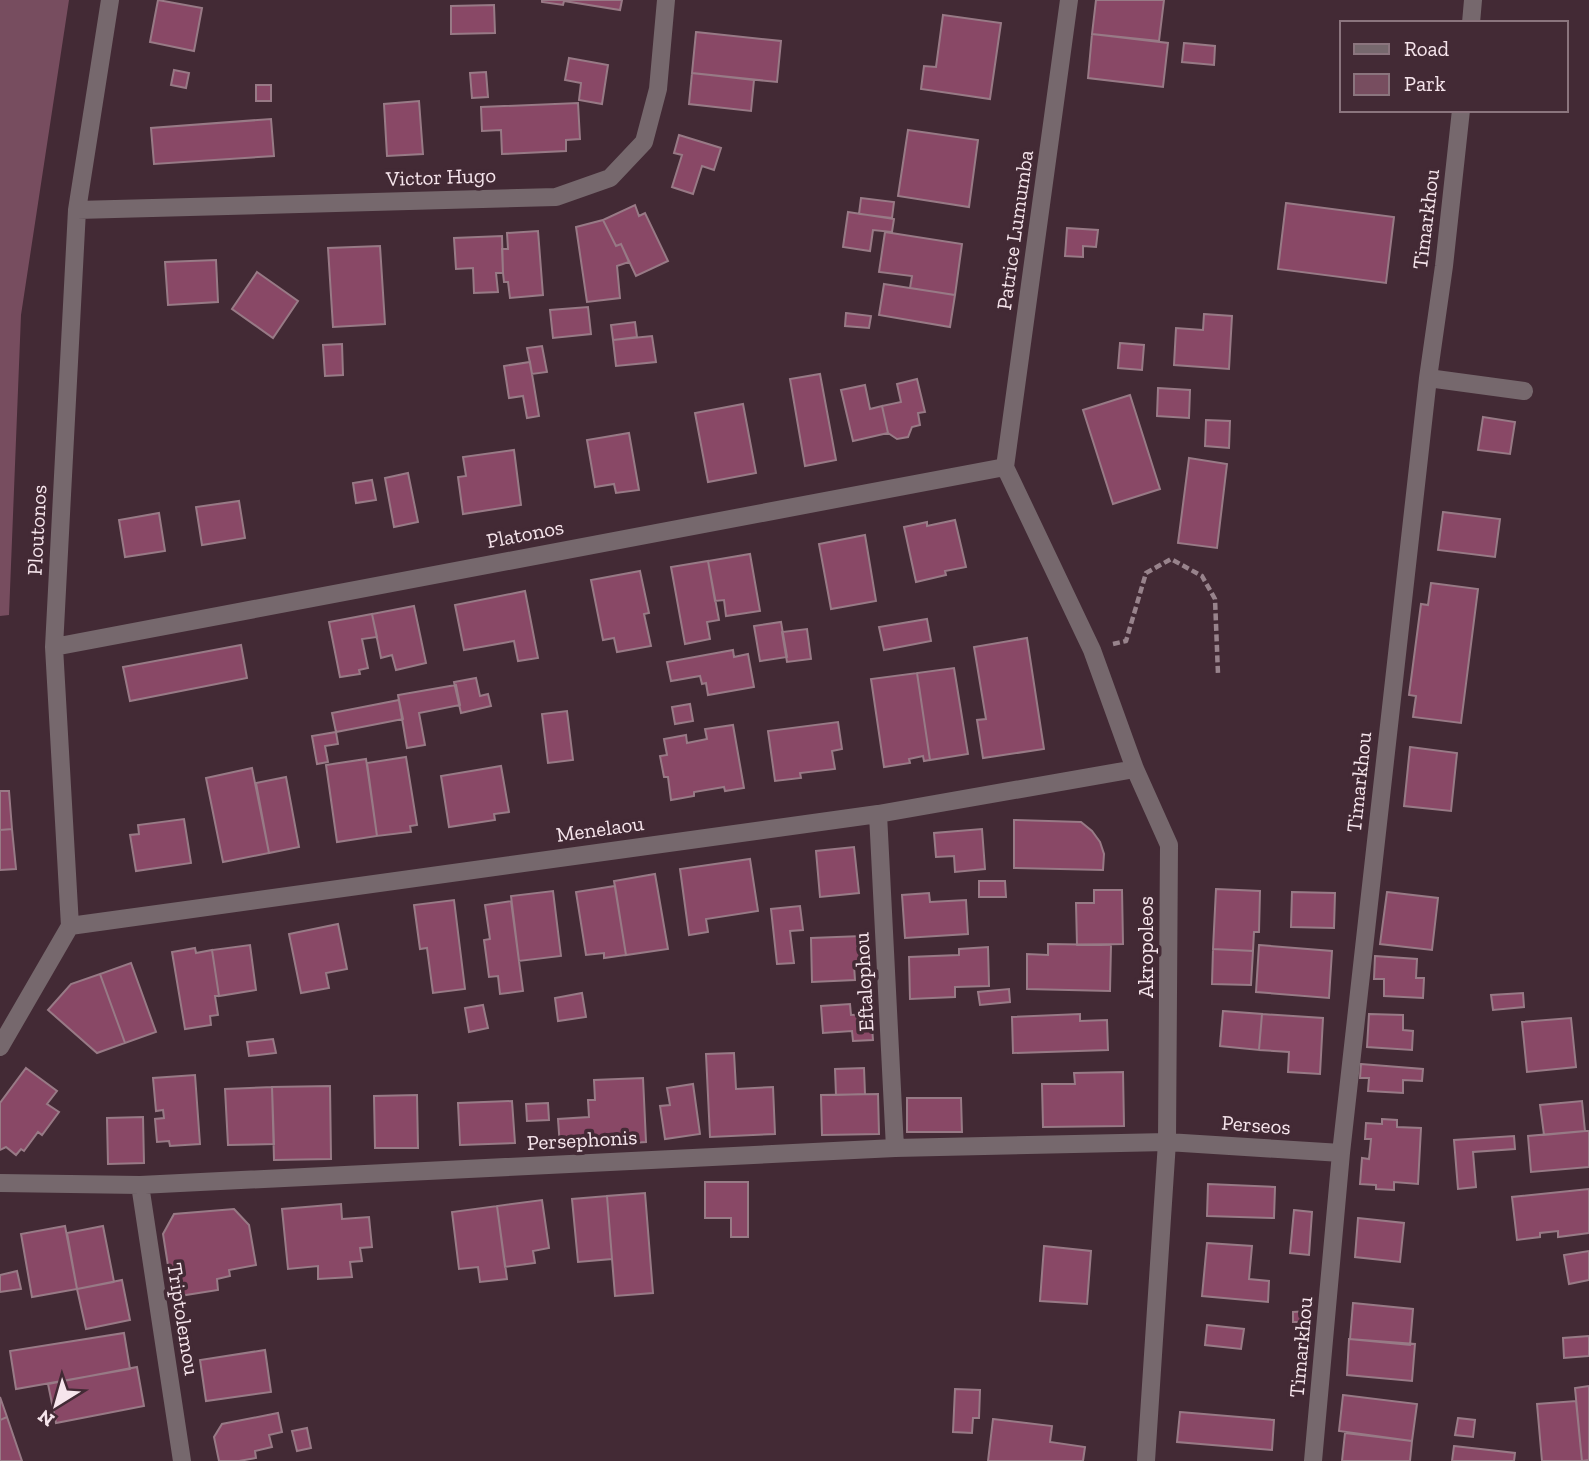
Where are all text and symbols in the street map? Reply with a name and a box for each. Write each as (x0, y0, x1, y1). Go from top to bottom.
legend (1340, 21, 1568, 112)
text: Road (1404, 36, 1450, 61)
text: Park (1404, 71, 1446, 96)
street label: Patrice Lumumba (991, 148, 1038, 312)
street label: Victor Hugo (385, 162, 496, 191)
street label: Timarkhou (1407, 167, 1444, 271)
street label: Ploutonos (22, 484, 51, 576)
street label: Platonos (484, 514, 566, 553)
street label: Timarkhou (1341, 730, 1376, 834)
street label: Menelaou (555, 810, 645, 847)
street label: Akropoleos (1133, 896, 1158, 998)
street label: Eftalophou (848, 932, 879, 1032)
street label: Perseos (1221, 1110, 1291, 1139)
street label: Persephonis (526, 1124, 638, 1155)
street label: Triptolemou (162, 1261, 205, 1377)
street label: Timarkhou (1284, 1295, 1317, 1398)
north arrow (21, 1370, 91, 1440)
text: N (33, 1405, 59, 1432)

